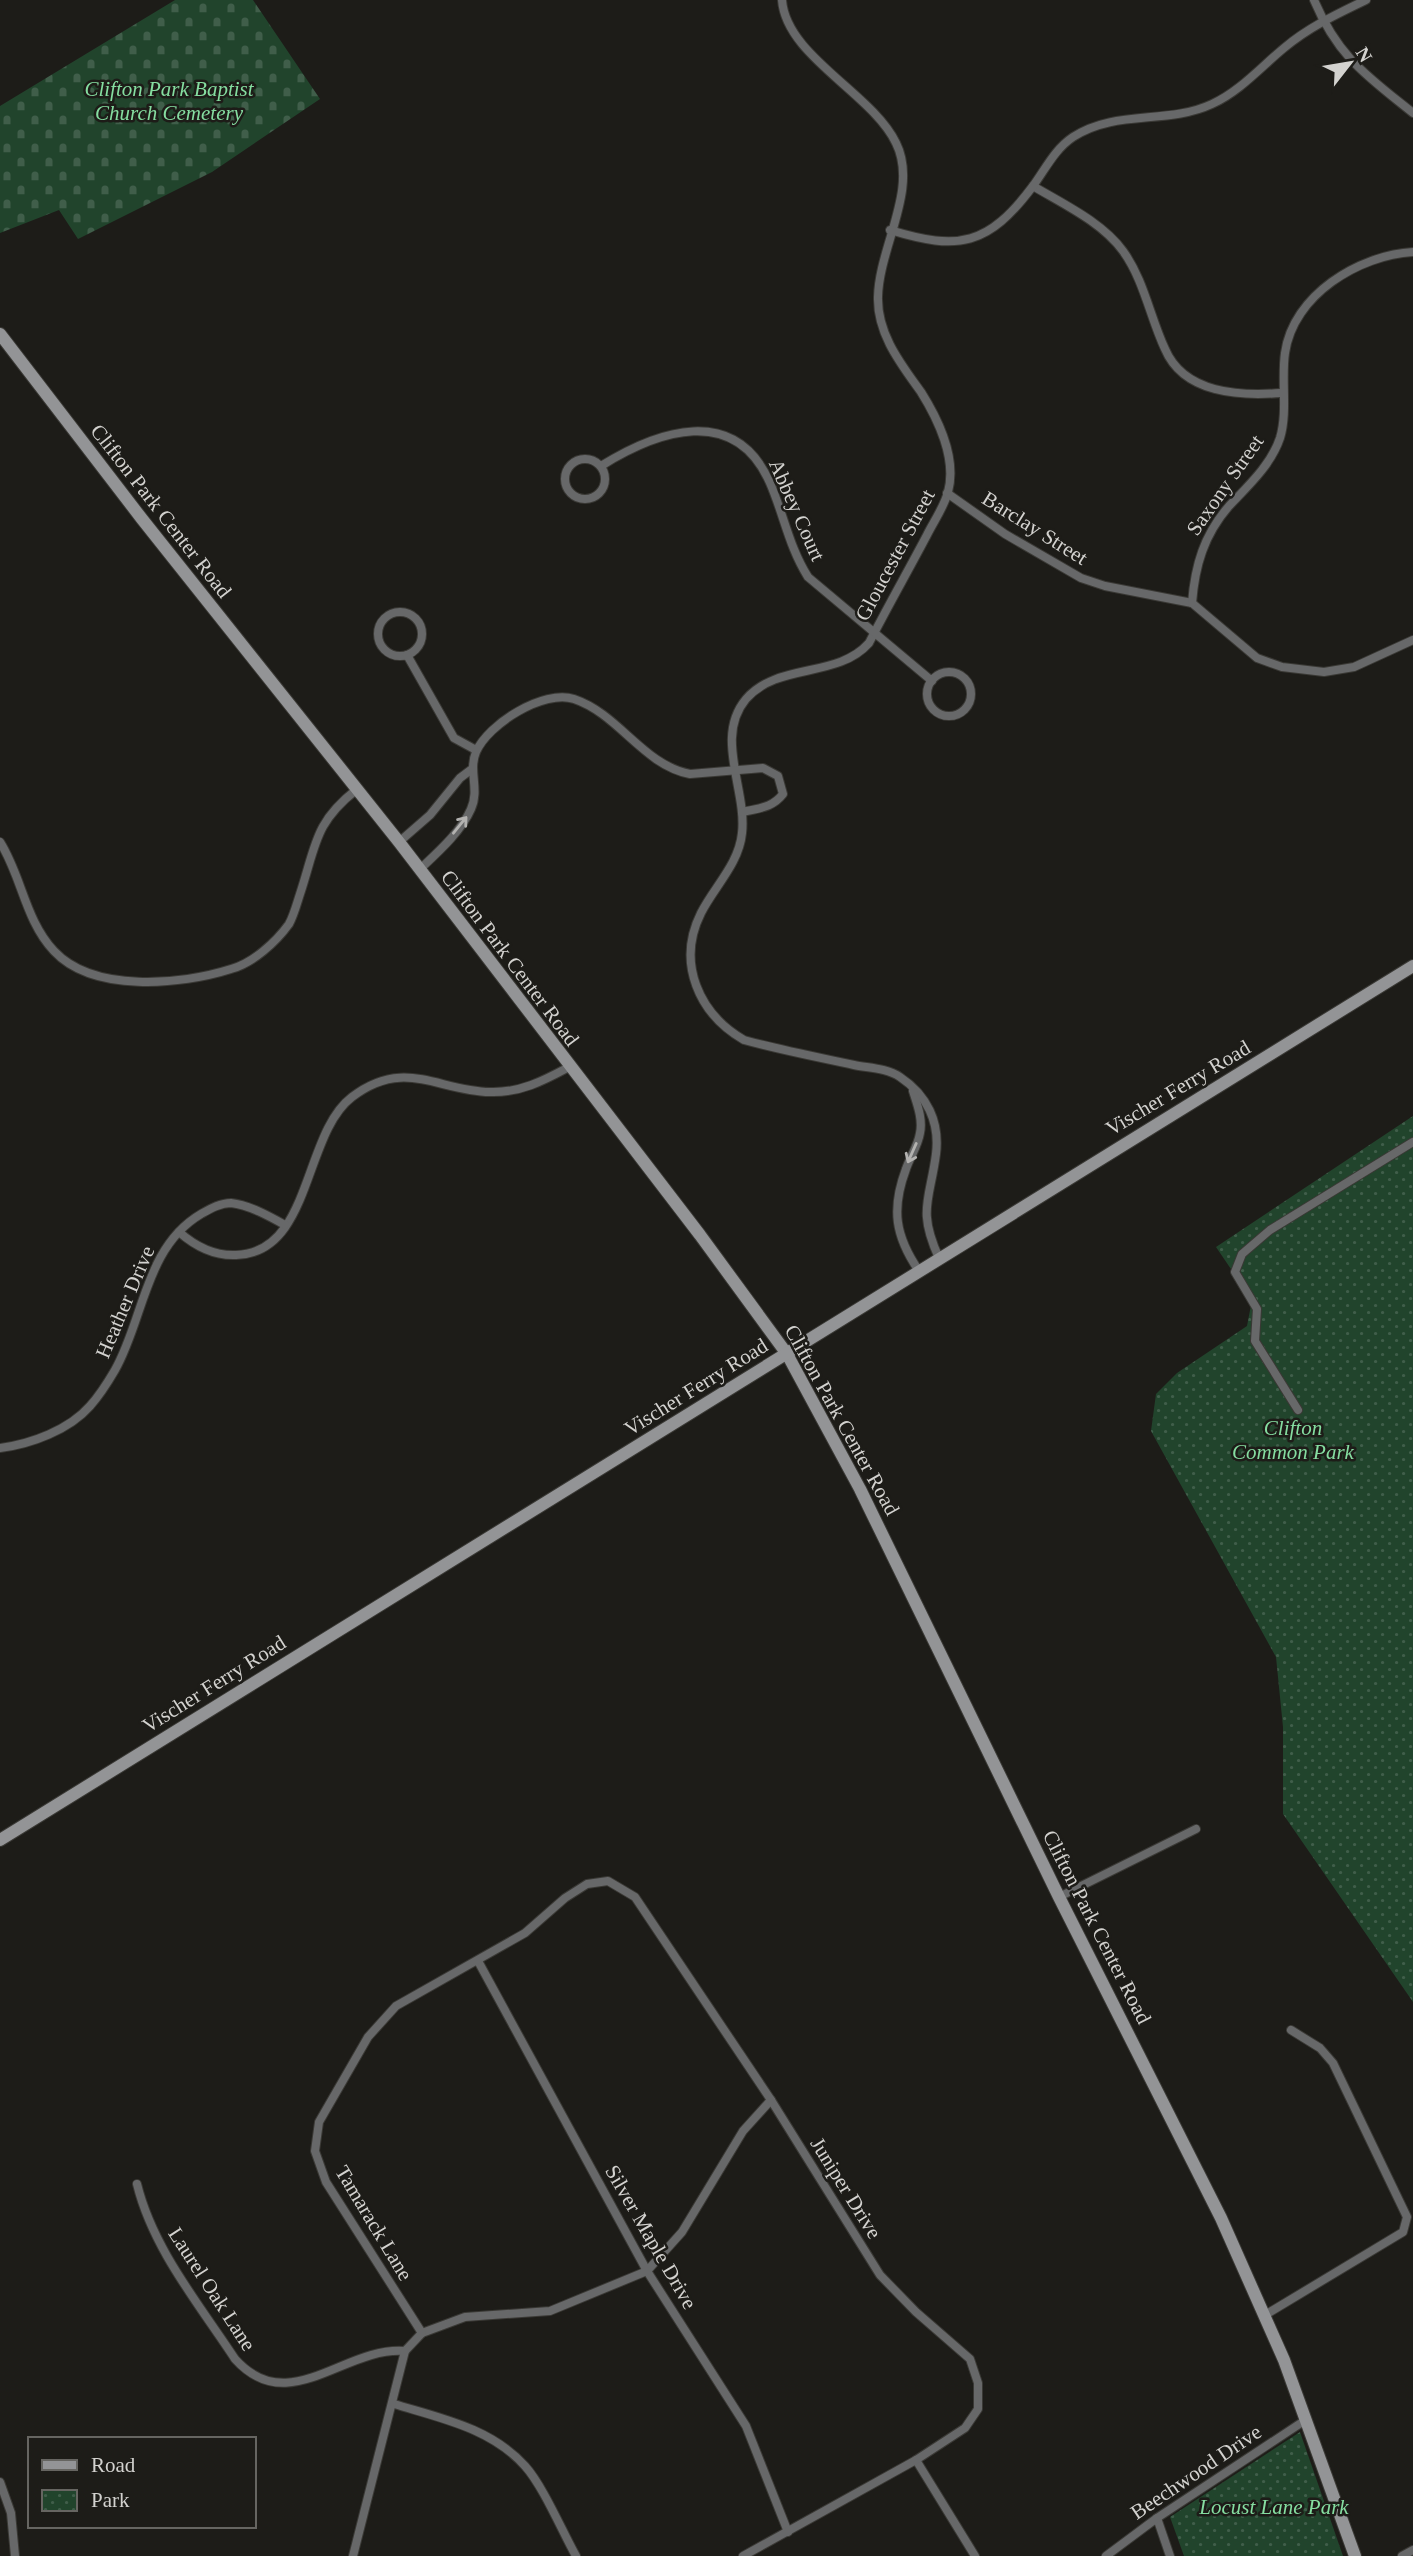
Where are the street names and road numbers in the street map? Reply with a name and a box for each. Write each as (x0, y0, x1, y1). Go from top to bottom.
street label: Clifton Park Center Road (86, 419, 237, 603)
street label: Saxony Street (1182, 430, 1269, 540)
street label: Abbey Court (764, 455, 830, 565)
street label: Gloucester Street (850, 485, 940, 625)
street label: Barclay Street (978, 486, 1092, 570)
street label: Clifton Park Center Road (436, 865, 584, 1051)
street label: Vischer Ferry Road (1101, 1035, 1255, 1141)
street label: Heather Drive (91, 1242, 159, 1362)
street label: Clifton Park Center Road (780, 1321, 905, 1520)
street label: Vischer Ferry Road (620, 1333, 772, 1441)
street label: Vischer Ferry Road (138, 1630, 290, 1738)
street label: Clifton Park Center Road (1038, 1826, 1157, 2028)
street label: Juniper Drive (805, 2133, 887, 2243)
street label: Tamarack Lane (330, 2161, 418, 2285)
street label: Silver Maple Drive (600, 2161, 702, 2313)
street label: Laurel Oak Lane (163, 2223, 261, 2355)
street label: Beechwood Drive (1126, 2419, 1266, 2525)

